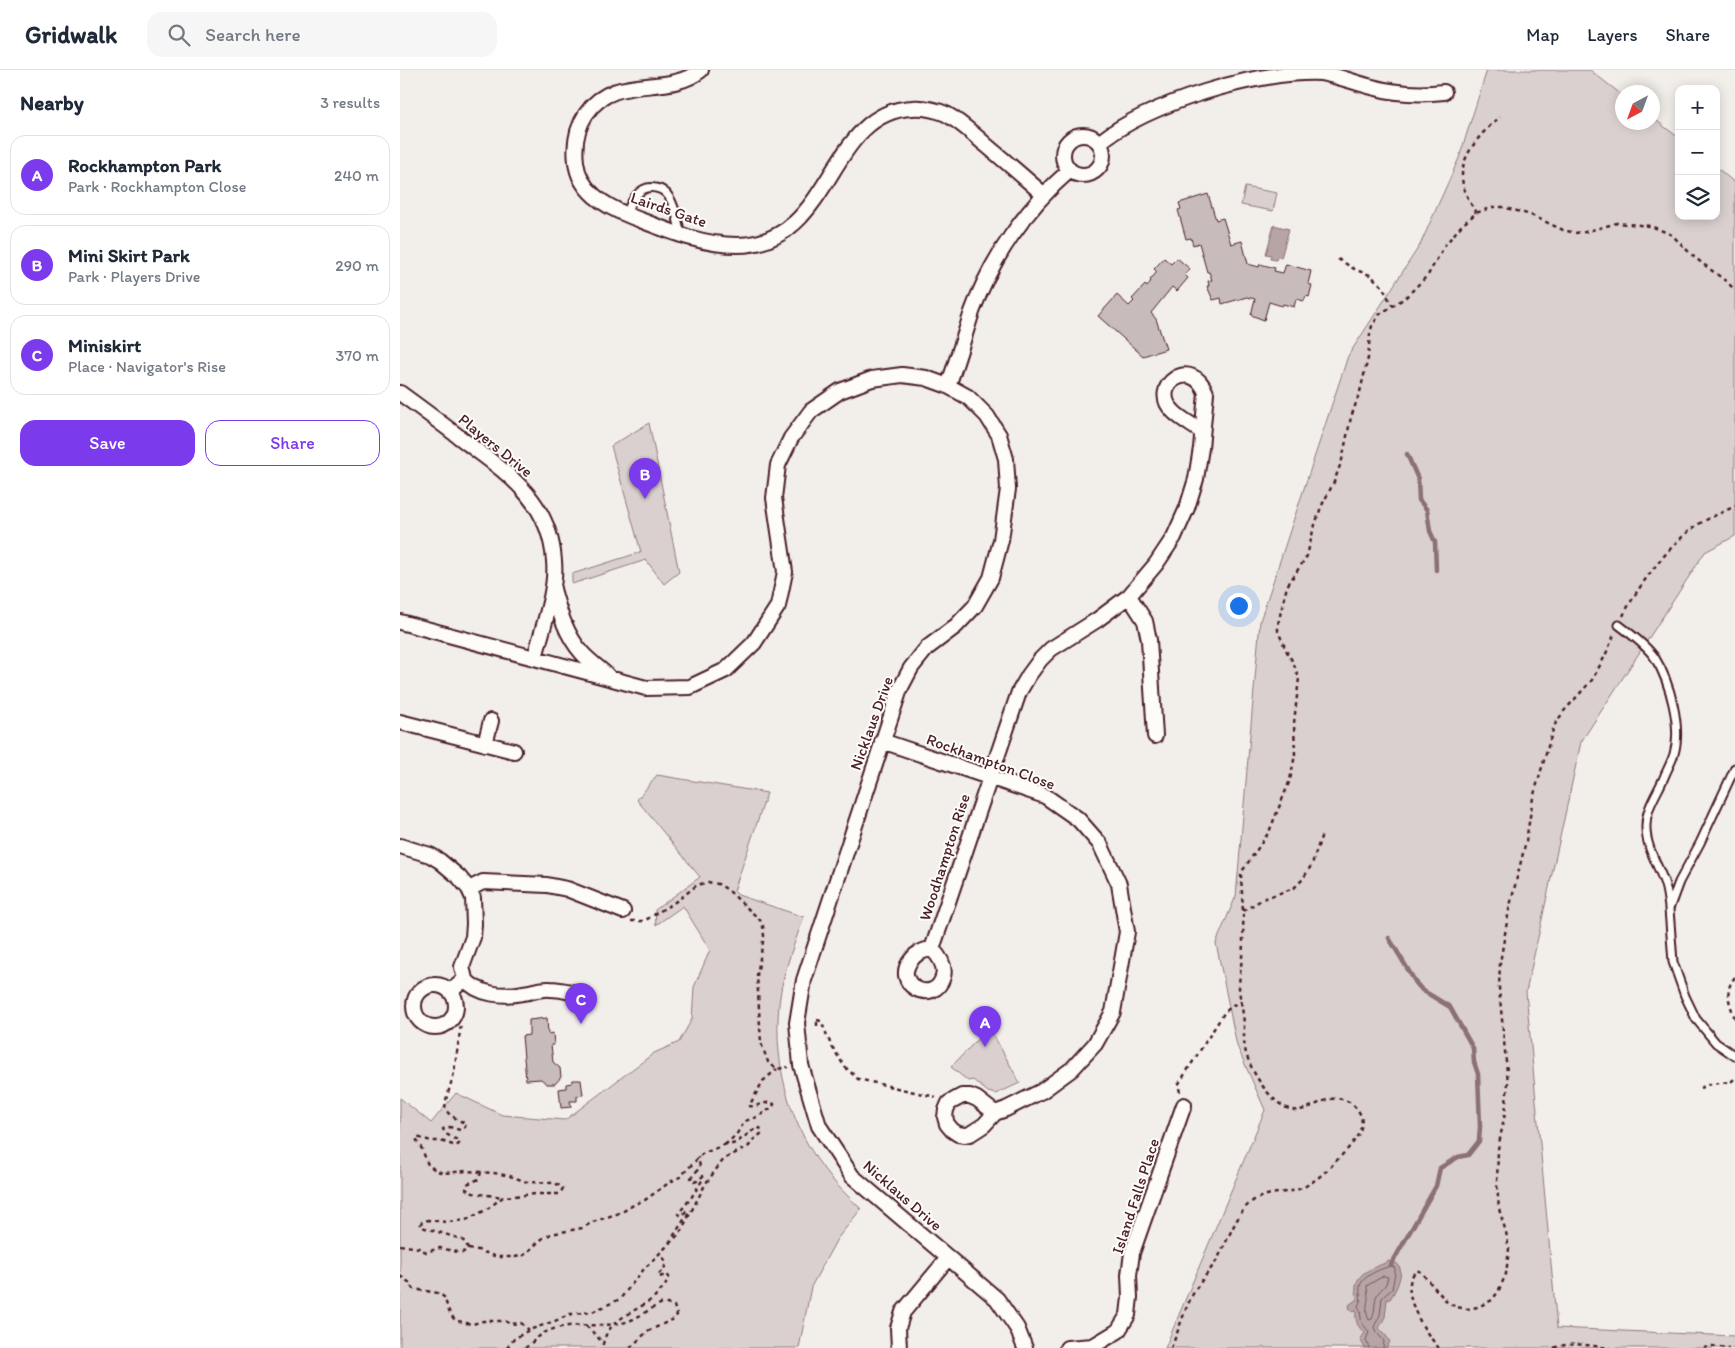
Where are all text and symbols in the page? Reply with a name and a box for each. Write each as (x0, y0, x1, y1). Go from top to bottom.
search box (147, 12, 497, 57)
text: Gridwalk (25, 20, 117, 49)
icon: search (165, 21, 193, 49)
text: Search here (205, 23, 301, 46)
text: Map (1526, 24, 1559, 46)
text: Layers (1587, 24, 1637, 46)
text: Share (1665, 24, 1710, 46)
north arrow (1615, 85, 1660, 130)
map controls (1675, 85, 1720, 220)
button: + (1675, 85, 1720, 130)
text: Nearby (20, 90, 84, 115)
text: 3 results (320, 93, 380, 112)
button: − (1675, 130, 1720, 175)
text: Rockhampton Park (68, 154, 221, 177)
text: A (32, 166, 42, 185)
text: 240 m (334, 166, 379, 185)
button: layers (1675, 175, 1720, 220)
text: Park · Rockhampton Close (68, 177, 246, 196)
street label: Lairds Gate (628, 188, 709, 231)
text: Mini Skirt Park (68, 244, 190, 267)
text: B (32, 256, 42, 275)
text: 290 m (335, 256, 379, 275)
text: Park · Players Drive (68, 267, 200, 286)
text: Miniskirt (68, 334, 141, 357)
text: C (32, 346, 42, 365)
text: 370 m (335, 346, 379, 365)
text: Place · Navigator's Rise (68, 357, 226, 376)
street label: Players Drive (455, 410, 537, 481)
button: Save (20, 420, 195, 466)
button: Share (205, 420, 380, 466)
pin: B (629, 458, 661, 499)
your location (1226, 593, 1252, 619)
street label: Nicklaus Drive (846, 674, 897, 773)
street label: Rockhampton Close (924, 729, 1058, 794)
street label: Woodhampton Rise (915, 791, 974, 923)
pin: C (565, 983, 597, 1024)
pin: A (969, 1006, 1001, 1047)
street label: Island Falls Place (1108, 1136, 1163, 1256)
street label: Nicklaus Drive (859, 1156, 946, 1235)

